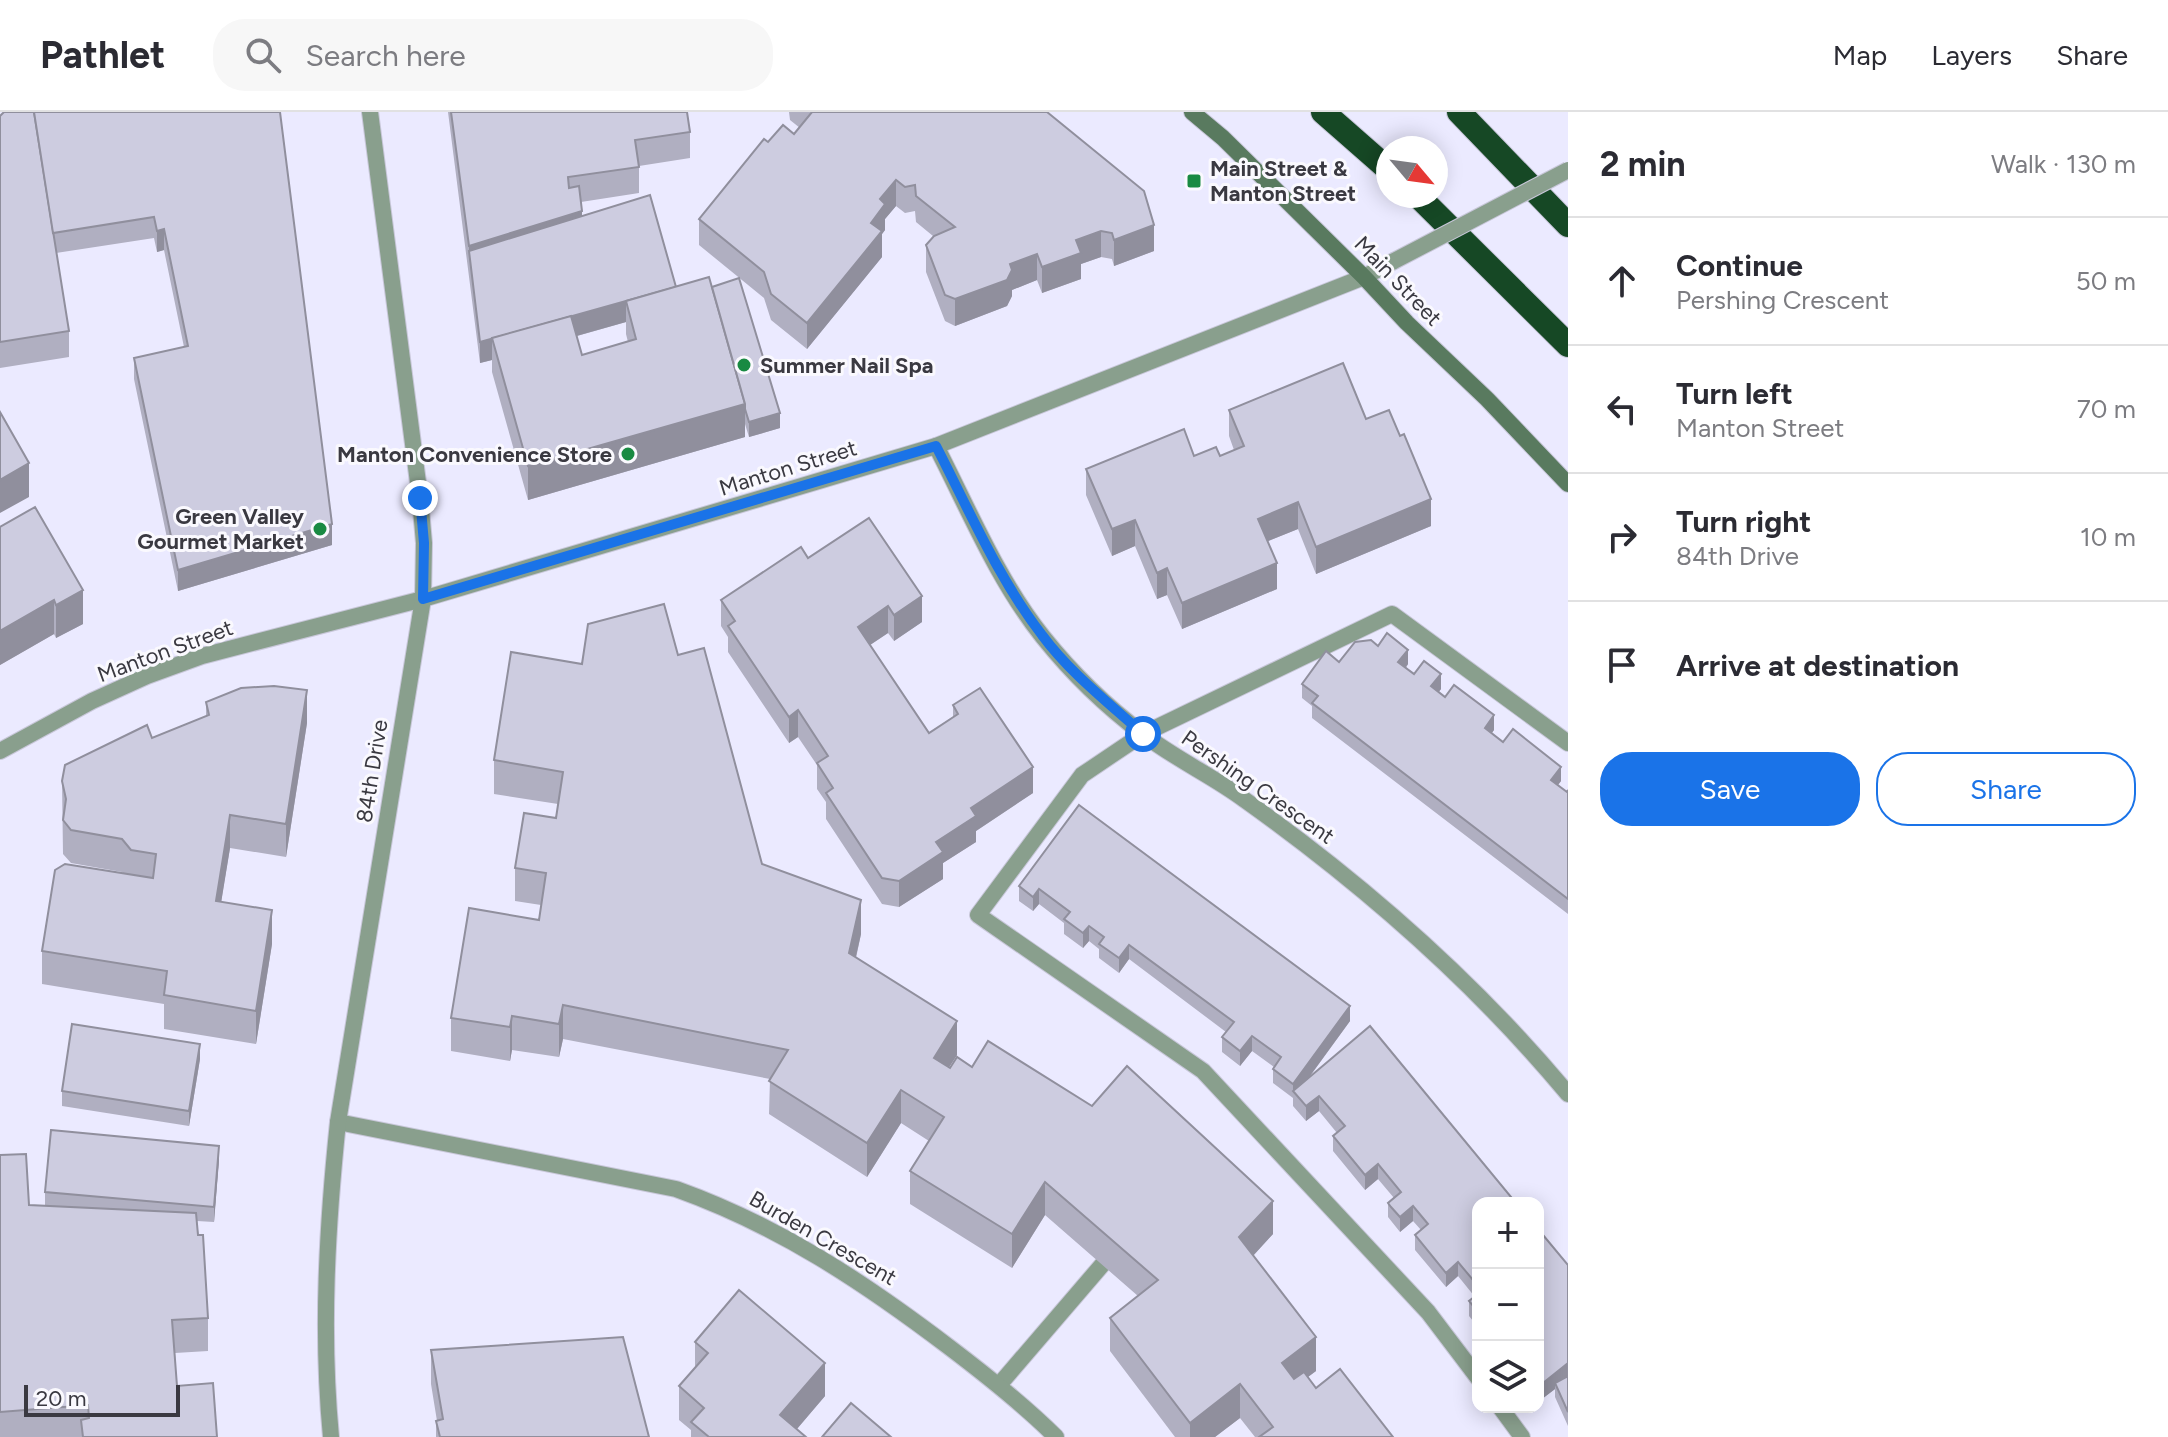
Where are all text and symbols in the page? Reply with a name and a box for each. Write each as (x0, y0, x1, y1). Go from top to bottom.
search box (213, 19, 773, 91)
text: Pathlet (40, 32, 165, 78)
icon: search (241, 33, 285, 77)
text: Search here (305, 37, 466, 74)
text: Map (1833, 38, 1887, 72)
text: Layers (1931, 38, 2012, 72)
text: Share (2056, 38, 2128, 72)
north arrow (1376, 136, 1448, 208)
text: 2 min (1600, 144, 1686, 185)
text: Walk · 130 m (1991, 148, 2136, 180)
place label: Main Street & Manton Street (1210, 155, 1356, 207)
marker: Main Street & Manton Street (1185, 172, 1203, 190)
street label: Main Street (1349, 231, 1447, 331)
text: Continue (1676, 247, 1803, 284)
icon: ahead (1600, 259, 1644, 303)
text: 50 m (2076, 265, 2136, 297)
text: Pershing Crescent (1676, 284, 1889, 316)
place label: Summer Nail Spa (760, 352, 933, 379)
marker: Summer Nail Spa (735, 356, 753, 374)
text: Turn left (1676, 375, 1793, 412)
icon: left (1600, 387, 1644, 431)
text: 70 m (2077, 393, 2136, 425)
text: Manton Street (1676, 412, 1844, 444)
street label: Manton Street (716, 434, 860, 502)
place label: Manton Convenience Store (337, 441, 612, 468)
marker: Manton Convenience Store (619, 445, 637, 463)
route end (402, 480, 438, 516)
place label: Green Valley Gourmet Market (137, 503, 304, 555)
text: Turn right (1676, 503, 1811, 540)
icon: right (1600, 515, 1644, 559)
marker: Green Valley Gourmet Market (311, 520, 329, 538)
text: 10 m (2080, 521, 2136, 553)
text: 84th Drive (1676, 540, 1799, 572)
street label: Manton Street (93, 614, 237, 688)
icon: arrive (1600, 643, 1644, 687)
text: Arrive at destination (1676, 647, 1959, 684)
route start (1125, 716, 1161, 752)
street label: 84th Drive (351, 717, 393, 825)
street label: Pershing Crescent (1176, 724, 1340, 850)
button: Save (1600, 752, 1860, 826)
button: Share (1876, 752, 2136, 826)
street label: Burden Crescent (744, 1185, 902, 1291)
map controls (1472, 1197, 1544, 1413)
button: + (1472, 1197, 1544, 1269)
button: − (1472, 1269, 1544, 1341)
button: layers (1472, 1341, 1544, 1413)
scale bar (24, 1381, 180, 1417)
text: 20 m (36, 1385, 87, 1412)

